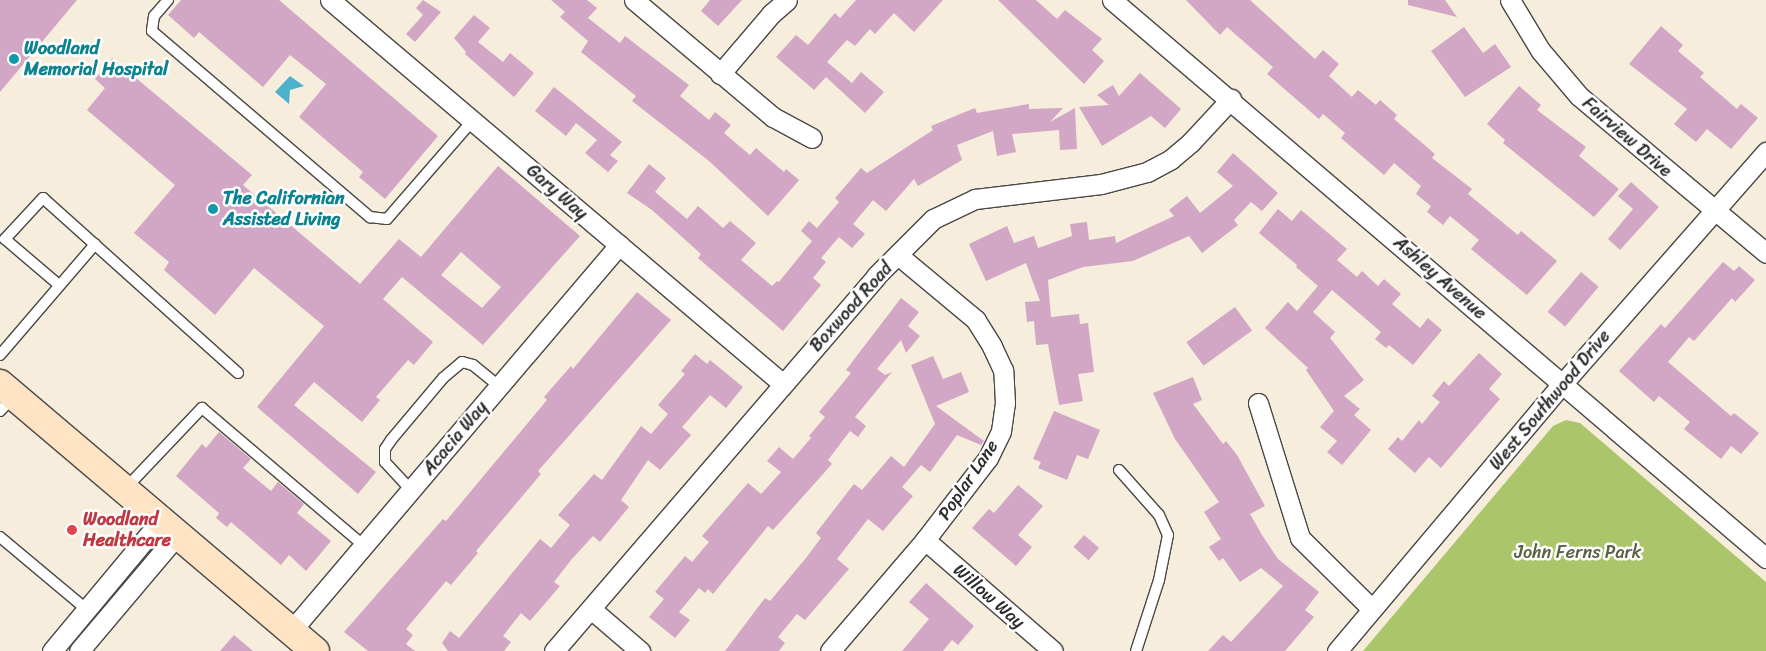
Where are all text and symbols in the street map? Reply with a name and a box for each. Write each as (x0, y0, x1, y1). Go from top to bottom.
place label: Woodland Memorial Hospital (24, 38, 168, 80)
marker: Woodland Memorial Hospital (8, 53, 20, 65)
street label: Fairview Drive (1578, 92, 1676, 182)
street label: Gary Way (522, 160, 592, 224)
place label: The Californian Assisted Living (223, 188, 344, 230)
marker: The Californian Assisted Living (207, 203, 219, 215)
street label: Ashley Avenue (1389, 232, 1491, 324)
street label: Boxwood Road (805, 258, 897, 356)
street label: West Southwood Drive (1485, 325, 1615, 475)
street label: Acacia Way (418, 397, 492, 479)
street label: Poplar Lane (933, 436, 1003, 524)
place label: Woodland Healthcare (83, 509, 171, 552)
marker: Woodland Healthcare (65, 523, 79, 537)
park label: John Ferns Park (1515, 541, 1641, 563)
street label: Willow Way (949, 559, 1029, 633)

